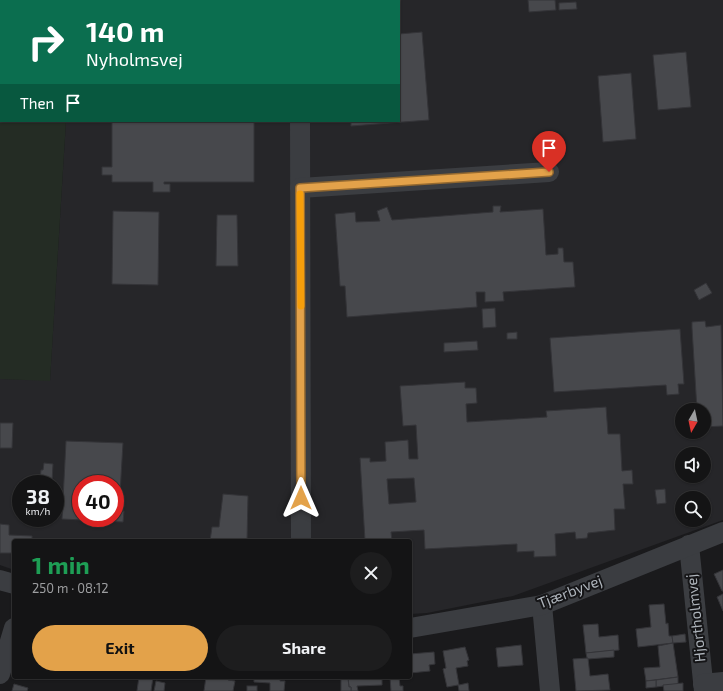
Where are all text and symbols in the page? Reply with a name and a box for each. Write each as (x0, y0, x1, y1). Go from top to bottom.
text: 140 m (86, 14, 164, 48)
icon: right (20, 16, 72, 68)
text: Nyholmsvej (86, 48, 183, 70)
icon: arrive (62, 92, 84, 114)
text: Then (20, 94, 54, 112)
pin (532, 131, 566, 172)
icon: arrive (538, 137, 560, 159)
north arrow (675, 403, 711, 439)
map controls (675, 403, 711, 527)
button: sound (675, 447, 711, 483)
speed limit sign: 40 (72, 475, 124, 527)
position arrow (280, 477, 322, 519)
text: 38 (26, 484, 50, 508)
button: search (675, 491, 711, 527)
text: km/h (26, 505, 50, 517)
text: 1 min (32, 550, 90, 579)
button: close (350, 552, 392, 594)
street label: Tjærbyvej (535, 571, 605, 613)
street label: Hjortholmvej (681, 573, 710, 663)
text: 250 m · 08:12 (32, 580, 109, 596)
button: Exit (32, 625, 208, 671)
button: Share (216, 625, 392, 671)

